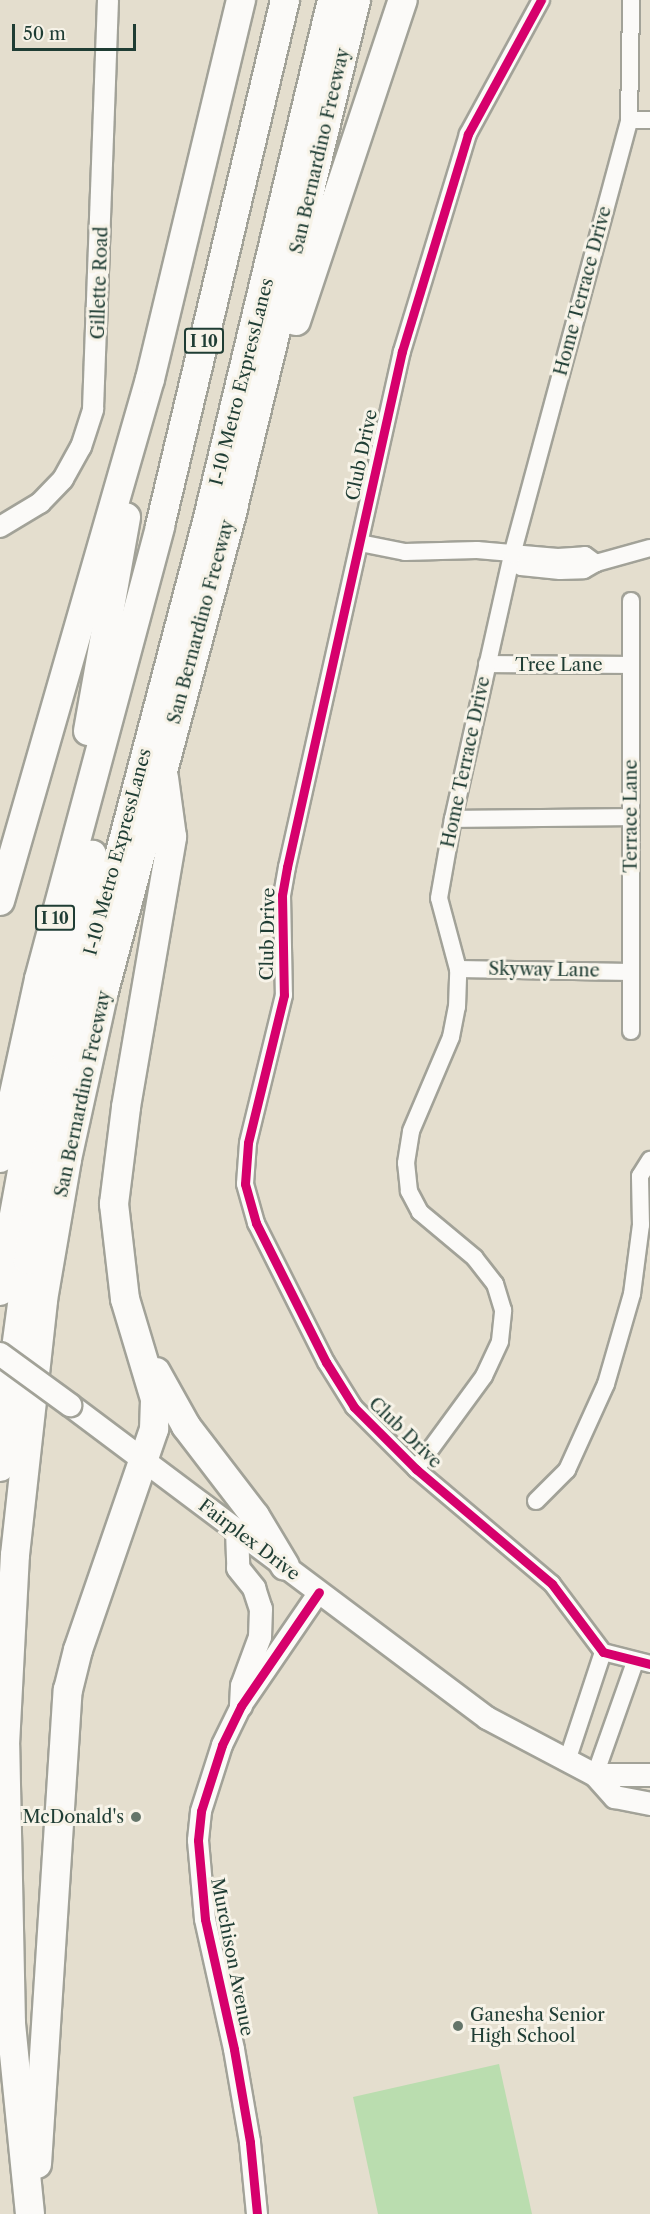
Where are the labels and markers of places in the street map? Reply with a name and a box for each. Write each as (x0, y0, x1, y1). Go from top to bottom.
place label: McDonald's (23, 1806, 124, 1828)
marker: McDonald's (129, 1810, 143, 1824)
place label: Ganesha Senior High School (470, 2005, 605, 2048)
marker: Ganesha Senior High School (451, 2019, 465, 2033)

